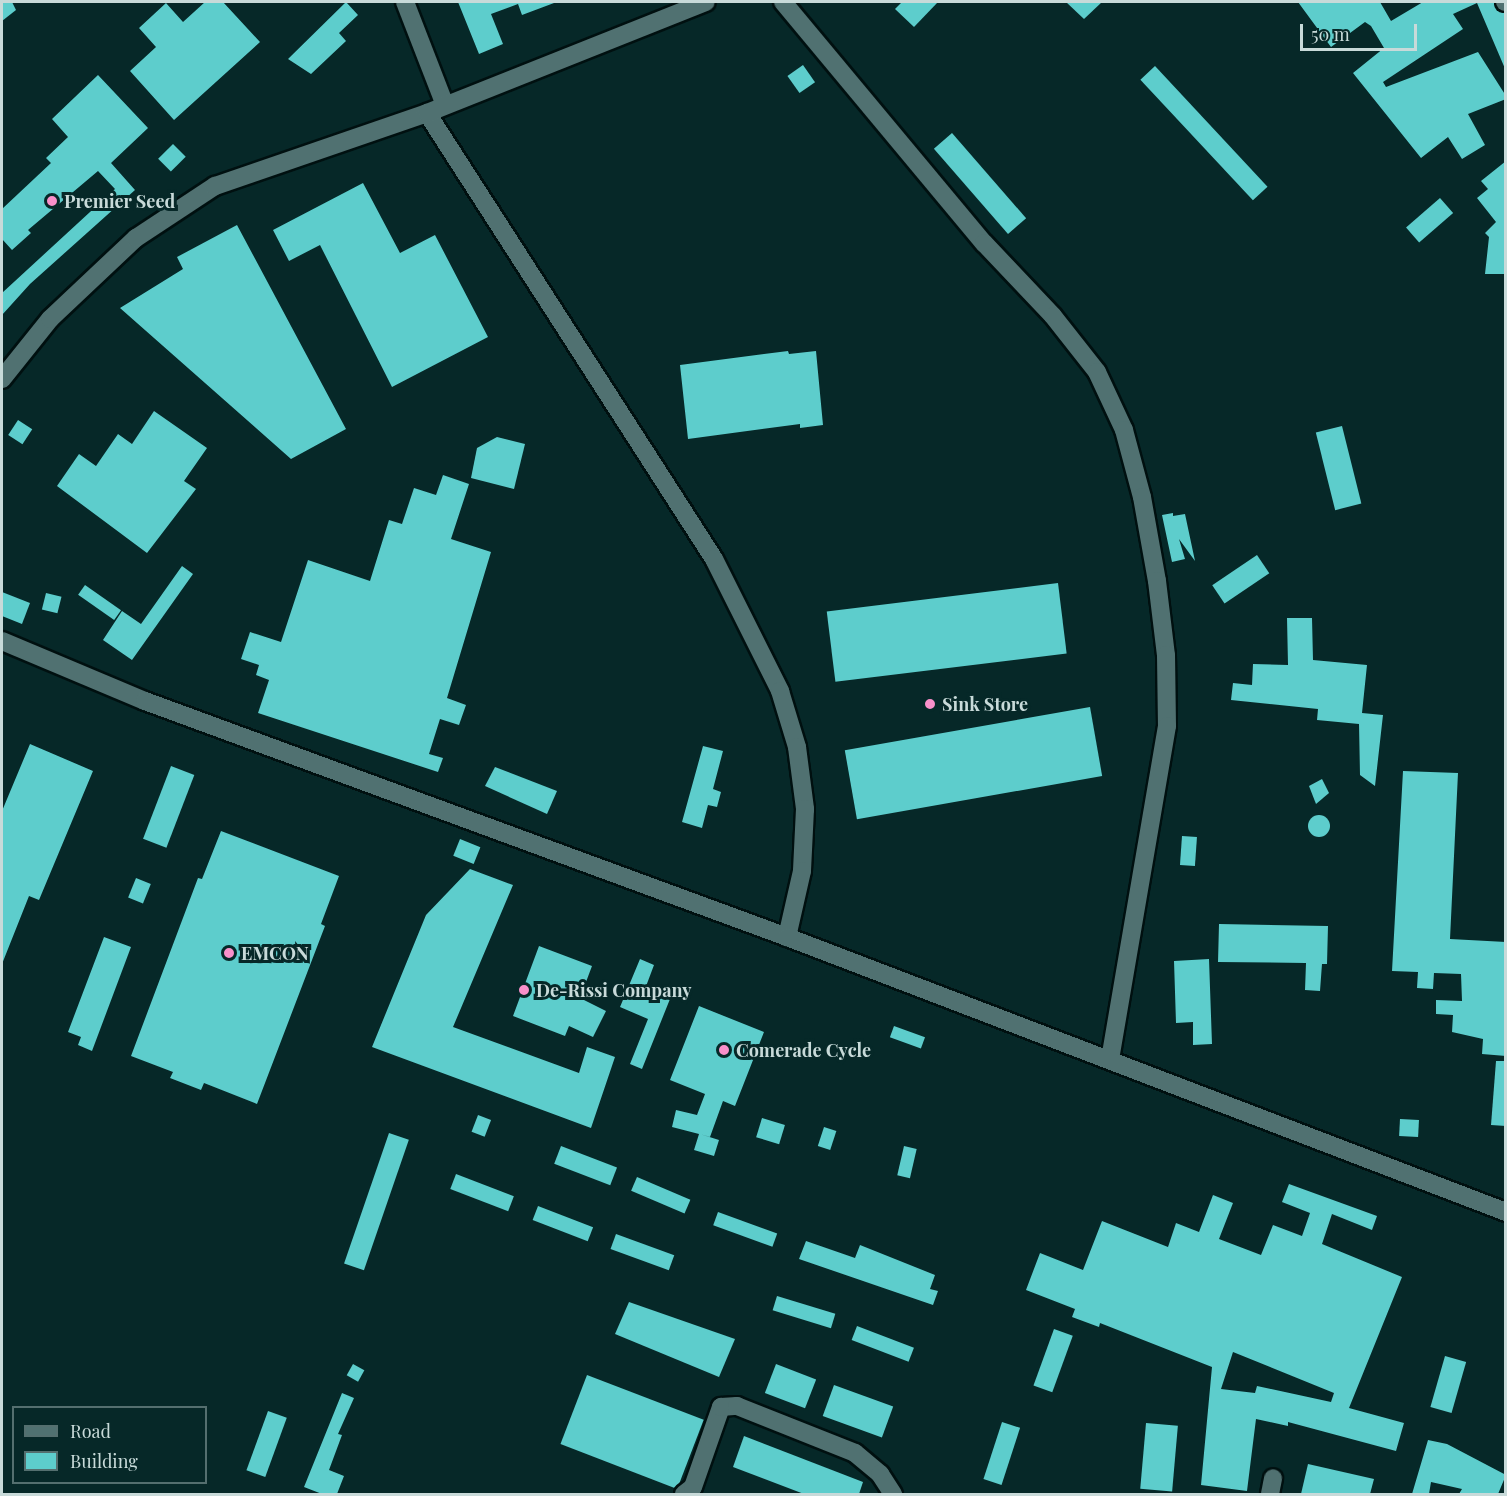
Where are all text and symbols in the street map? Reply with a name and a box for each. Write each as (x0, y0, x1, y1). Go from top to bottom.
scale bar (1303, 12, 1420, 50)
text: 50 m (1311, 22, 1350, 46)
place label: Premier Seed (64, 190, 176, 212)
marker: Premier Seed (45, 194, 59, 208)
place label: Sink Store (942, 693, 1028, 715)
marker: Sink Store (923, 697, 937, 711)
place label: EMCON (241, 942, 309, 964)
marker: EMCON (222, 946, 236, 960)
place label: De-Rissi Company (536, 979, 692, 1001)
marker: De-Rissi Company (517, 983, 531, 997)
place label: Comerade Cycle (736, 1039, 871, 1061)
marker: Comerade Cycle (717, 1043, 731, 1057)
legend (12, 1406, 207, 1484)
text: Road (70, 1419, 111, 1443)
text: Building (70, 1449, 138, 1473)

